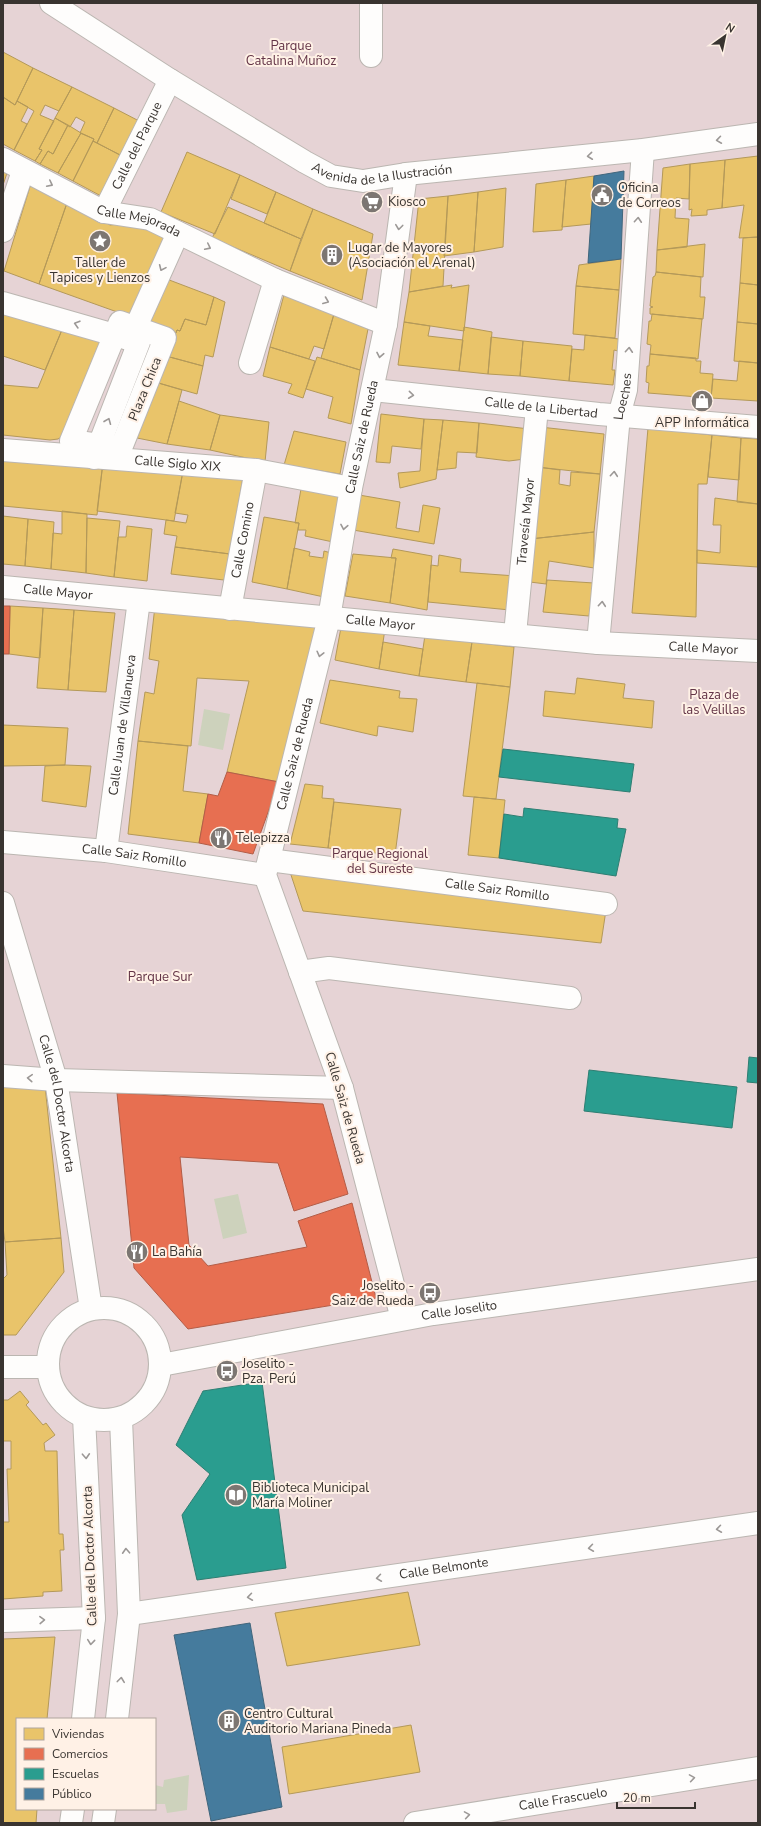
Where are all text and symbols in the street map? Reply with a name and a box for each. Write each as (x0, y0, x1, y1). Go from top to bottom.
north arrow (705, 16, 745, 56)
text: N (723, 20, 738, 37)
park label: Parque Catalina Muñoz (246, 37, 336, 70)
street label: Calle del Parque (108, 99, 167, 193)
one-way arrow (716, 135, 722, 144)
one-way arrow (587, 151, 593, 160)
street label: Avenida de la Ilustración (308, 158, 453, 190)
one-way arrow (45, 179, 53, 187)
place label: Oficina de Correos (618, 179, 681, 212)
public building icon: Oficina de Correos (589, 182, 615, 208)
supermarket icon: Kiosco (359, 189, 385, 215)
place label: Kiosco (388, 193, 426, 211)
street label: Calle Mejorada (93, 200, 184, 242)
one-way arrow (633, 217, 642, 223)
one-way arrow (395, 224, 404, 230)
place icon: Taller de Tapices y Lienzos (87, 228, 113, 254)
place label: Lugar de Mayores (Asociación el Arenal) (348, 239, 476, 272)
one-way arrow (203, 242, 211, 250)
building icon: Lugar de Mayores (Asociación el Arenal) (319, 242, 345, 268)
place label: Taller de Tapices y Lienzos (50, 254, 150, 287)
one-way arrow (159, 264, 167, 272)
one-way arrow (323, 296, 330, 304)
one-way arrow (74, 320, 81, 329)
one-way arrow (624, 347, 633, 353)
one-way arrow (376, 352, 384, 358)
street label: Plaza Chica (124, 354, 166, 424)
street label: Loeches (610, 372, 636, 421)
street label: Calle Saiz de Rueda (341, 378, 383, 495)
shop icon: APP Informática (689, 388, 715, 414)
one-way arrow (408, 390, 414, 399)
street label: Calle de la Libertad (483, 393, 599, 423)
place label: APP Informática (655, 414, 749, 432)
one-way arrow (103, 418, 111, 426)
street label: Calle Siglo XIX (134, 451, 222, 476)
one-way arrow (609, 471, 618, 477)
street label: Travesía Mayor (513, 477, 539, 566)
street label: Calle Comino (227, 500, 259, 580)
one-way arrow (341, 523, 349, 530)
street label: Calle Mayor (22, 580, 94, 604)
one-way arrow (597, 601, 606, 607)
street label: Calle Mayor (345, 610, 416, 635)
street label: Calle Mayor (668, 638, 739, 659)
one-way arrow (316, 650, 325, 657)
street label: Calle Juan de Villanueva (104, 654, 141, 797)
park label: Plaza de las Velillas (682, 686, 746, 719)
street label: Calle Saiz de Rueda (272, 695, 318, 812)
restaurant icon: Telepizza (208, 825, 234, 851)
place label: Telepizza (236, 829, 290, 847)
street label: Calle Saiz Romillo (81, 840, 188, 872)
park label: Parque Regional del Sureste (332, 845, 428, 878)
street label: Calle Saiz Romillo (444, 874, 551, 906)
park label: Parque Sur (128, 968, 193, 986)
street label: Calle del Doctor Alcorta (34, 1032, 79, 1174)
street label: Calle Saiz de Rueda (320, 1050, 370, 1166)
one-way arrow (27, 1074, 33, 1083)
restaurant icon: La Bahía (124, 1239, 150, 1265)
place label: La Bahía (152, 1243, 202, 1261)
place label: Joselito - Saiz de Rueda (332, 1277, 414, 1310)
bus stop icon: Joselito - Saiz de Rueda (417, 1280, 443, 1306)
street label: Calle Joselito (419, 1296, 498, 1325)
place label: Joselito - Pza. Perú (241, 1355, 296, 1388)
bus stop icon: Joselito - Pza. Perú (214, 1358, 240, 1384)
one-way arrow (82, 1453, 91, 1459)
place label: Biblioteca Municipal María Moliner (252, 1479, 369, 1512)
library icon: Biblioteca Municipal María Moliner (223, 1482, 249, 1508)
street label: Calle del Doctor Alcorta (79, 1486, 101, 1626)
one-way arrow (716, 1524, 722, 1533)
one-way arrow (588, 1543, 594, 1552)
one-way arrow (122, 1548, 131, 1554)
street label: Calle Belmonte (398, 1553, 490, 1584)
one-way arrow (376, 1573, 382, 1582)
one-way arrow (247, 1592, 253, 1601)
one-way arrow (39, 1615, 45, 1624)
one-way arrow (87, 1639, 96, 1645)
one-way arrow (117, 1677, 126, 1683)
place label: Centro Cultural Auditorio Mariana Pineda (244, 1705, 392, 1738)
building icon: Centro Cultural Auditorio Mariana Pineda (216, 1708, 242, 1734)
legend (16, 1718, 156, 1810)
text: Viviendas (51, 1726, 105, 1742)
text: Comercios (52, 1746, 108, 1762)
text: Escuelas (52, 1766, 99, 1782)
one-way arrow (689, 1774, 695, 1783)
street label: Calle Frascuelo (518, 1783, 609, 1815)
scale bar (617, 1784, 695, 1810)
text: Público (52, 1786, 92, 1802)
text: 20 m (623, 1790, 651, 1806)
one-way arrow (464, 1811, 470, 1819)

